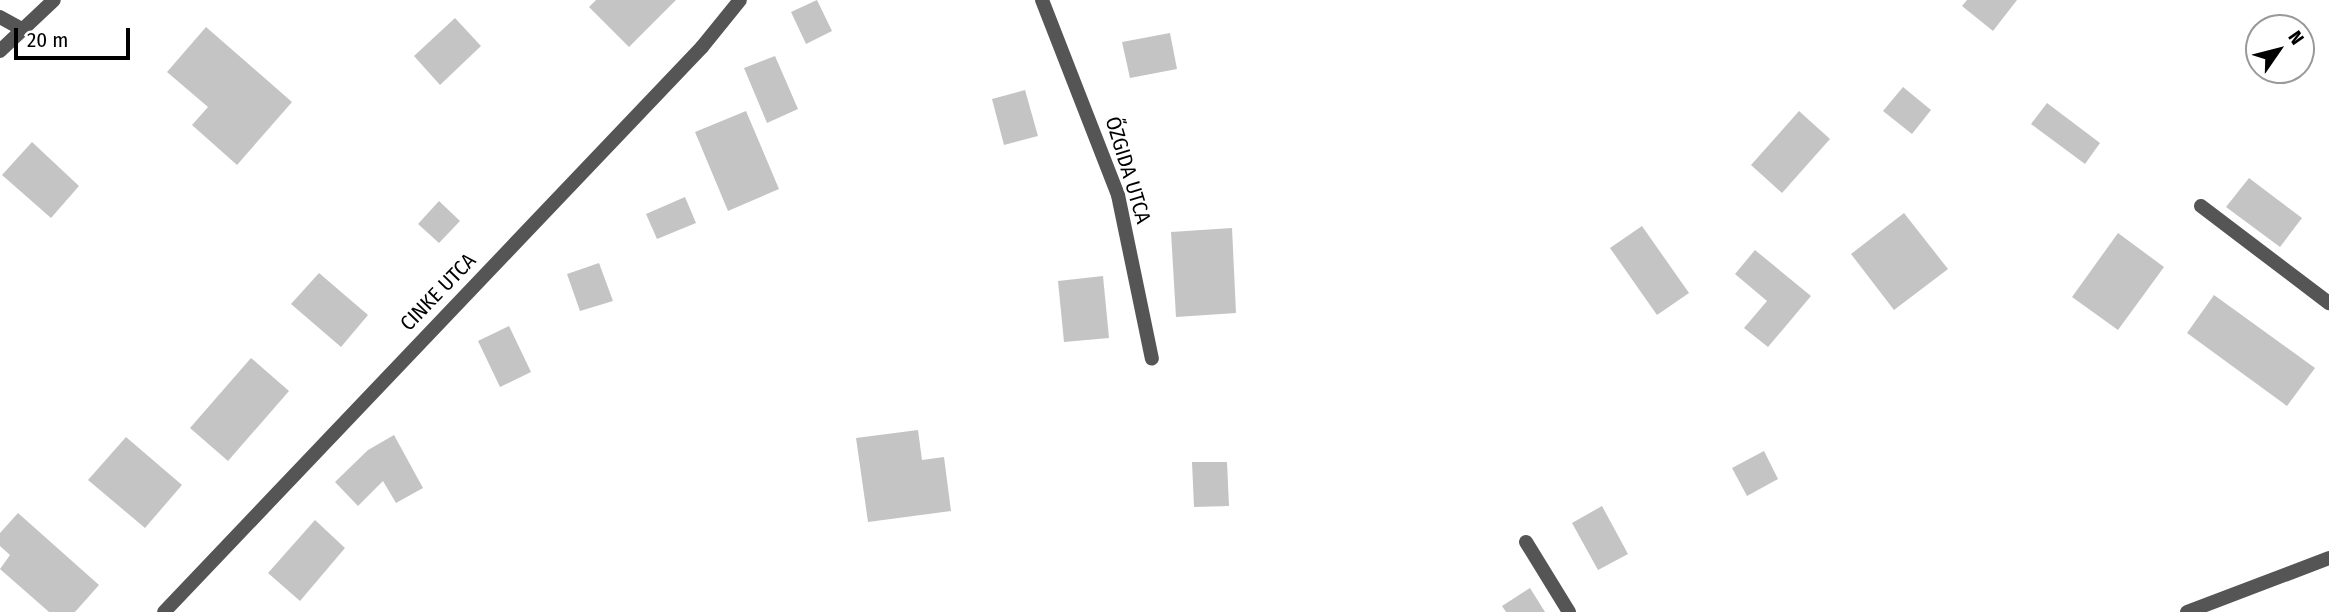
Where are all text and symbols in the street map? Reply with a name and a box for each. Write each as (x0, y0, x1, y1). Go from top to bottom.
scale bar (18, 14, 133, 58)
north arrow (2245, 14, 2315, 84)
text: 20 m (27, 27, 68, 53)
text: N (2283, 27, 2309, 49)
street label: ŐZGIDA UTCA (1100, 113, 1156, 227)
street label: CINKE UTCA (395, 248, 481, 336)

